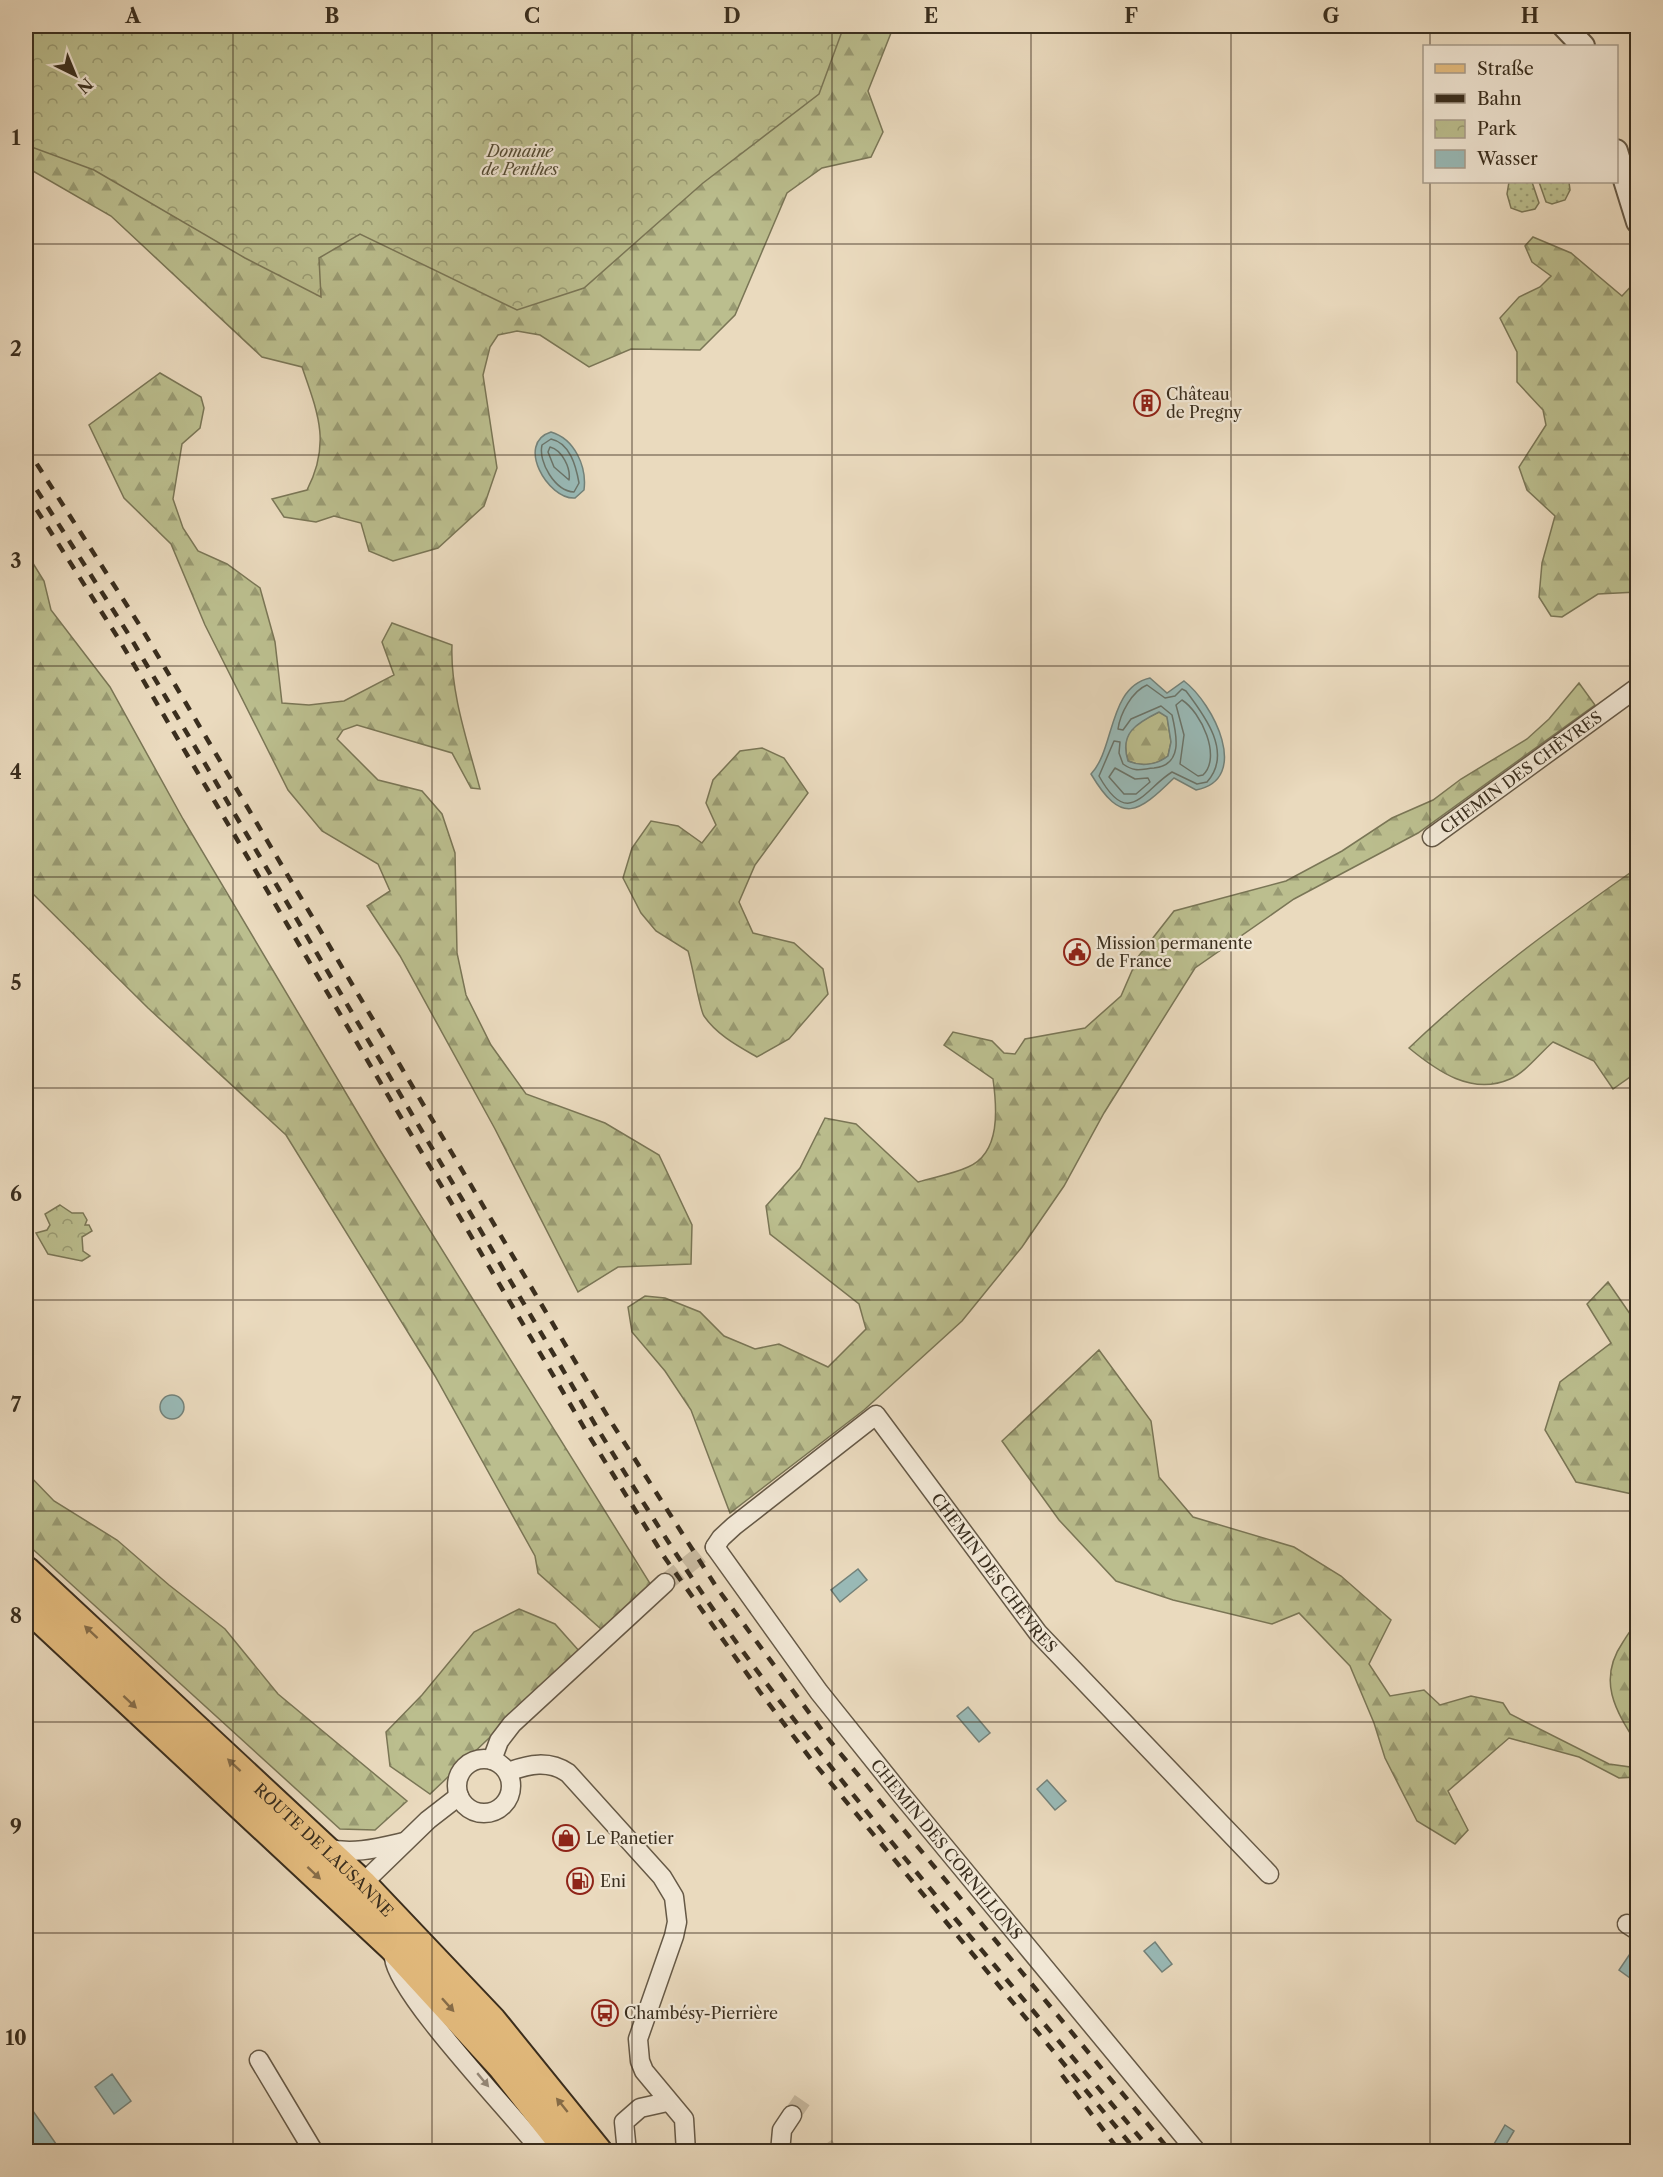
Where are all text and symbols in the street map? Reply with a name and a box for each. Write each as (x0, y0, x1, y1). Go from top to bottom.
text: A (124, 4, 141, 28)
text: B (325, 4, 340, 28)
text: C (524, 4, 540, 28)
text: D (723, 4, 741, 28)
text: E (924, 4, 938, 28)
text: F (1124, 4, 1138, 28)
text: G (1323, 4, 1340, 28)
text: H (1521, 4, 1539, 28)
north arrow (45, 45, 105, 105)
legend (1423, 45, 1618, 183)
text: Straße (1477, 58, 1534, 80)
text: N (73, 74, 97, 98)
text: Bahn (1477, 88, 1522, 110)
text: Park (1477, 118, 1518, 140)
text: 1 (12, 126, 21, 150)
park label: Domaine de Penthes (482, 141, 558, 179)
text: Wasser (1476, 148, 1538, 170)
text: 2 (10, 337, 22, 361)
place label: Château de Pregny (1166, 384, 1243, 422)
building icon: Château de Pregny (1132, 388, 1162, 418)
text: 3 (10, 549, 22, 573)
street label: CHEMIN DES CHÈVRES (1436, 707, 1606, 838)
text: 4 (10, 760, 22, 784)
place label: Mission permanente de France (1096, 933, 1252, 971)
public building icon: Mission permanente de France (1062, 937, 1092, 967)
text: 5 (10, 971, 22, 995)
text: 6 (10, 1182, 22, 1206)
text: 7 (11, 1393, 22, 1417)
street label: CHEMIN DES CHÈVRES (927, 1489, 1061, 1657)
text: 8 (10, 1604, 22, 1628)
one-way arrow (84, 1625, 99, 1639)
one-way arrow (122, 1695, 137, 1708)
street label: CHEMIN DES CORNILLONS (867, 1755, 1027, 1943)
one-way arrow (227, 1758, 242, 1772)
street label: ROUTE DE LAUSANNE (250, 1779, 398, 1921)
text: 9 (10, 1815, 22, 1839)
shop icon: Le Panetier (551, 1823, 581, 1853)
place label: Le Panetier (586, 1828, 674, 1848)
one-way arrow (307, 1865, 321, 1879)
fuel station icon: Eni (565, 1866, 595, 1896)
place label: Eni (600, 1871, 626, 1891)
one-way arrow (441, 1997, 454, 2012)
bus stop icon: Chambésy-Pierrière (590, 1998, 620, 2028)
place label: Chambésy-Pierrière (624, 2003, 778, 2023)
text: 10 (5, 2026, 27, 2050)
one-way arrow (476, 2072, 489, 2087)
one-way arrow (555, 2097, 568, 2113)

